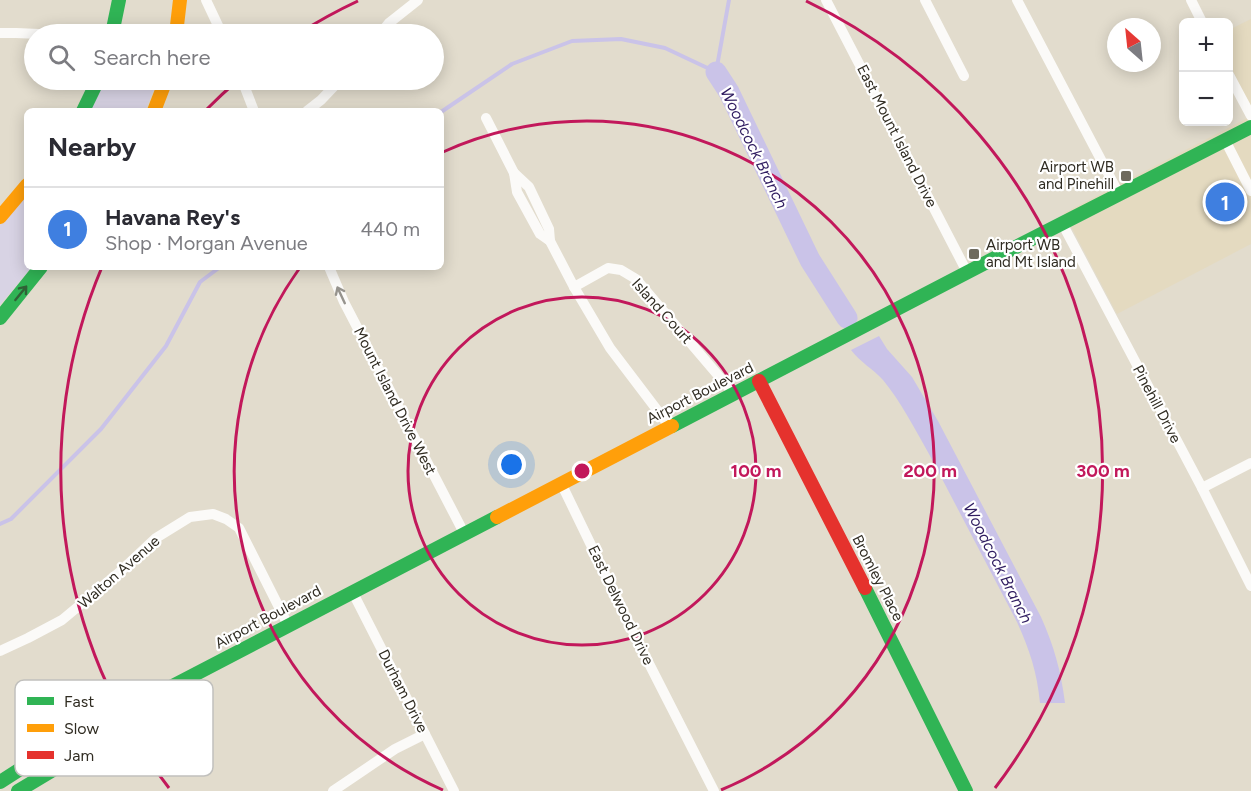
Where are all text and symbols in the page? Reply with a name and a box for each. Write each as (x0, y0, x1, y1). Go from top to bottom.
north arrow (1107, 18, 1161, 72)
map controls (1179, 18, 1233, 126)
button: + (1179, 18, 1233, 72)
search box (24, 24, 444, 90)
icon: search (45, 41, 78, 74)
text: Search here (93, 44, 211, 71)
street label: East Mount Island Drive (853, 62, 941, 210)
button: − (1179, 72, 1233, 126)
water label: Woodcock Branch (716, 84, 792, 212)
text: Nearby (48, 131, 136, 163)
place label: Airport WB and Pinehill (1038, 158, 1114, 193)
marker: Airport WB and Pinehill (1119, 169, 1133, 183)
pin: 1 (1206, 180, 1244, 224)
text: Havana Rey's (105, 204, 240, 231)
text: 1 (63, 217, 72, 241)
text: 440 m (360, 217, 420, 241)
text: Shop · Morgan Avenue (105, 231, 308, 255)
place label: Airport WB and Mt Island (986, 236, 1076, 271)
marker: Airport WB and Mt Island (967, 247, 981, 261)
street label: Island Court (628, 275, 696, 348)
one-way arrow (14, 285, 27, 301)
one-way arrow (335, 286, 347, 304)
street label: Mount Island Drive West (350, 324, 440, 478)
street label: Airport Boulevard (644, 358, 756, 428)
street label: Pinehill Drive (1129, 362, 1185, 446)
your location (497, 450, 526, 479)
text: 100 m (731, 460, 781, 482)
text: 200 m (903, 460, 957, 482)
text: 300 m (1076, 460, 1130, 482)
centre of rings (572, 461, 592, 481)
water label: Woodcock Branch (960, 500, 1037, 626)
street label: Walton Avenue (75, 532, 163, 612)
street label: Bromley Place (849, 532, 907, 624)
street label: East Delwood Drive (584, 542, 658, 668)
street label: Airport Boulevard (212, 581, 324, 653)
street label: Durham Drive (374, 646, 432, 736)
legend (15, 680, 213, 776)
text: Fast (64, 692, 94, 711)
text: Slow (64, 719, 99, 738)
text: Jam (64, 746, 94, 765)

